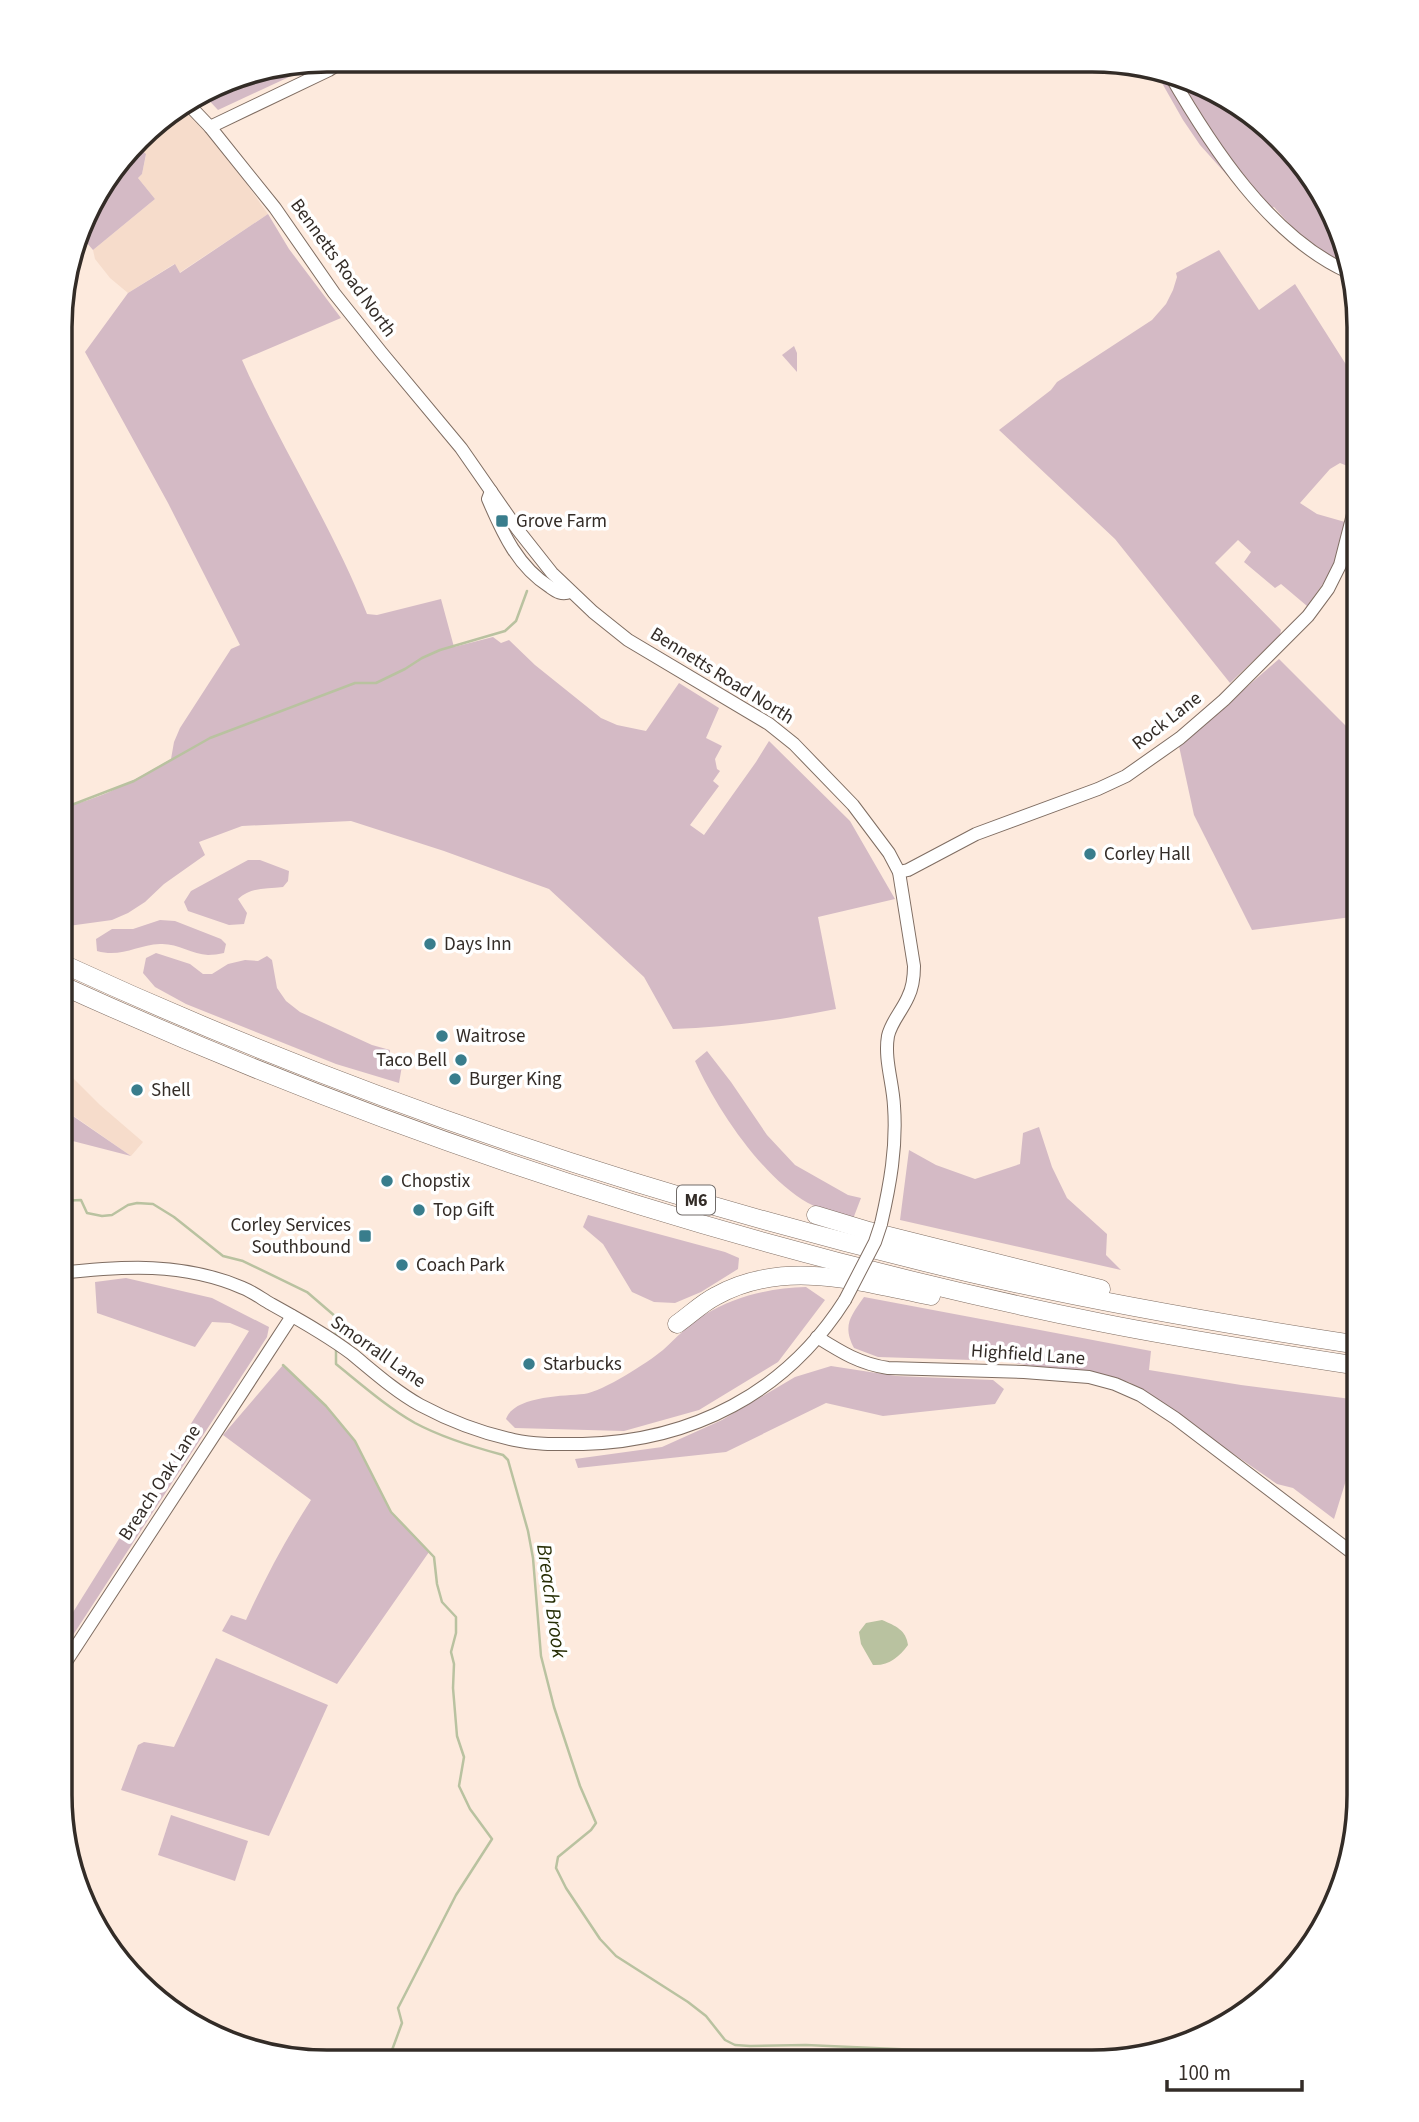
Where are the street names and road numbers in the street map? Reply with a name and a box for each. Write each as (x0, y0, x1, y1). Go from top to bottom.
street label: Bennetts Road North (284, 193, 402, 343)
street label: Bennetts Road North (645, 621, 799, 731)
street label: Rock Lane (1127, 685, 1207, 757)
road number: M6 (677, 1185, 715, 1214)
street label: Smorrall Lane (325, 1309, 431, 1395)
street label: Highfield Lane (970, 1338, 1086, 1372)
street label: Breach Oak Lane (112, 1420, 208, 1546)

